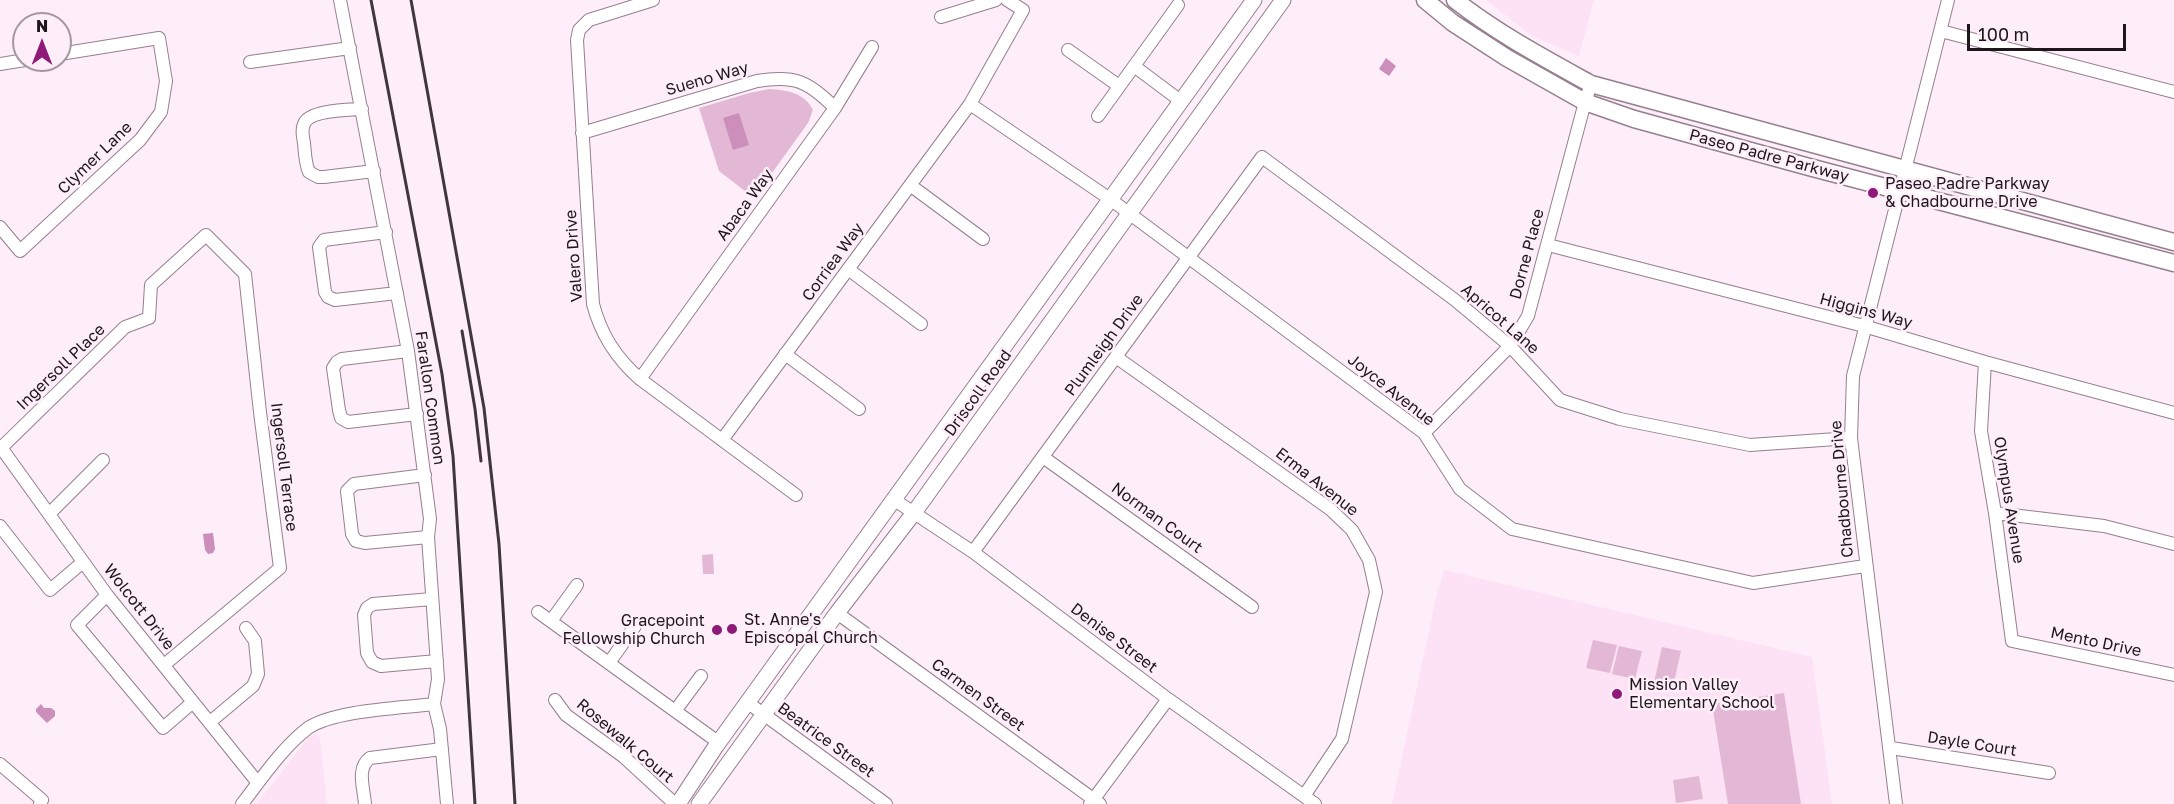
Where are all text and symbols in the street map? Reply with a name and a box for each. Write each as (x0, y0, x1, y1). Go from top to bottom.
north arrow (12, 12, 72, 72)
scale bar (1970, 12, 2129, 50)
text: N (36, 16, 48, 36)
text: 100 m (1978, 23, 2029, 45)
street label: Sueno Way (663, 58, 751, 100)
street label: Clymer Lane (54, 118, 136, 198)
street label: Paseo Padre Parkway (1687, 125, 1851, 187)
street label: Abaca Way (713, 165, 777, 245)
place label: Paseo Padre Parkway & Chadbourne Drive (1885, 174, 2049, 212)
marker: Paseo Padre Parkway & Chadbourne Drive (1866, 186, 1880, 200)
street label: Dorne Place (1506, 207, 1548, 301)
street label: Valero Drive (561, 209, 587, 303)
street label: Corriea Way (798, 219, 868, 305)
street label: Apricot Lane (1457, 280, 1543, 358)
street label: Higgins Way (1818, 289, 1914, 333)
street label: Plumleigh Drive (1061, 290, 1147, 400)
street label: Ingersoll Place (13, 320, 109, 414)
street label: Farallon Common (411, 330, 449, 466)
street label: Driscoll Road (940, 346, 1016, 440)
street label: Joyce Avenue (1344, 350, 1438, 430)
street label: Ingersoll Terrace (267, 401, 301, 533)
street label: Chadbourne Drive (1826, 420, 1858, 558)
street label: Olympus Avenue (1989, 435, 2029, 565)
street label: Erma Avenue (1272, 444, 1362, 520)
street label: Norman Court (1108, 478, 1206, 558)
street label: Wolcott Drive (99, 560, 179, 654)
street label: Denise Street (1067, 599, 1161, 677)
place label: St. Anne's Episcopal Church (744, 610, 878, 648)
place label: Gracepoint Fellowship Church (562, 611, 705, 649)
marker: St. Anne's Episcopal Church (725, 622, 739, 636)
marker: Gracepoint Fellowship Church (710, 623, 724, 637)
street label: Mento Drive (2049, 623, 2143, 661)
street label: Carmen Street (928, 655, 1028, 735)
place label: Mission Valley Elementary School (1629, 675, 1774, 713)
marker: Mission Valley Elementary School (1610, 687, 1624, 701)
street label: Rosewalk Court (573, 695, 677, 787)
street label: Beatrice Street (774, 698, 878, 782)
street label: Dayle Court (1926, 727, 2018, 761)

